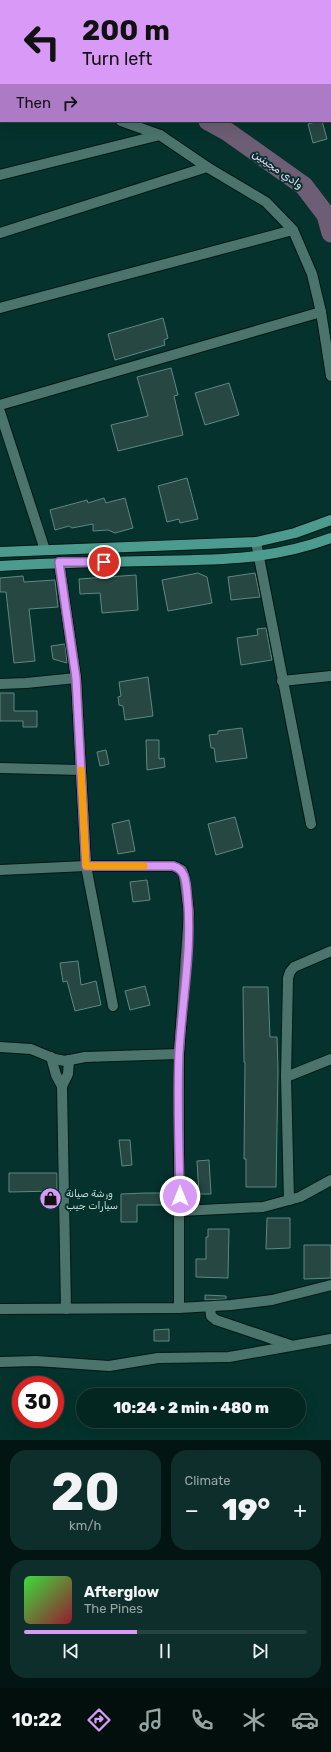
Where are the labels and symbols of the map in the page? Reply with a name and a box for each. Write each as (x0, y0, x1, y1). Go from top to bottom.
water label: وادي مجينين (249, 147, 306, 192)
pin (87, 545, 121, 579)
position arrow (159, 1175, 201, 1217)
shop icon: ورشة صيانة سيارات جيب (38, 1186, 64, 1212)
place label: ورشة صيانة سيارات جيب (66, 1188, 118, 1212)
speed limit sign: 30 (12, 1376, 64, 1428)

